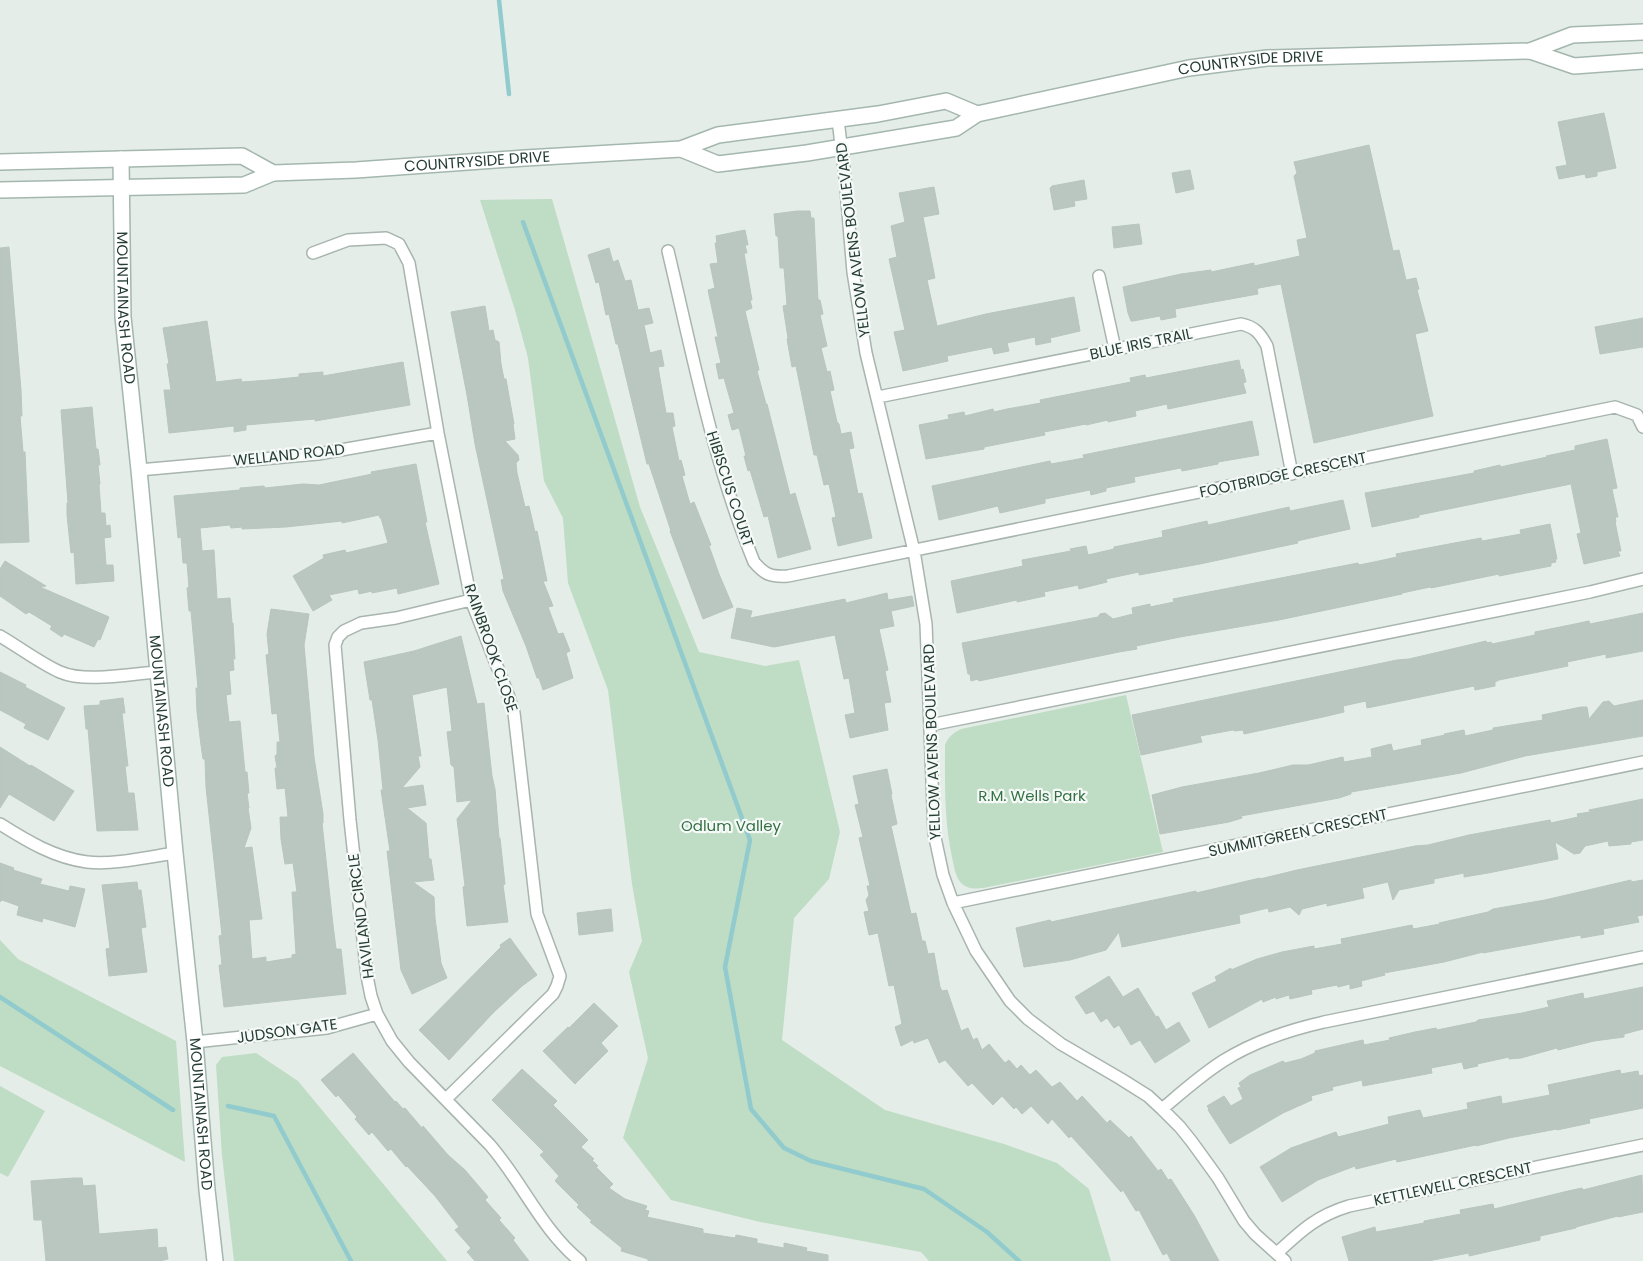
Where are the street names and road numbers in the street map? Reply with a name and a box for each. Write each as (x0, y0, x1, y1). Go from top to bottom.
street label: COUNTRYSIDE DRIVE (1176, 45, 1324, 80)
street label: YELLOW AVENS BOULEVARD (830, 141, 875, 339)
street label: COUNTRYSIDE DRIVE (403, 146, 551, 177)
street label: MOUNTAINASH ROAD (112, 231, 141, 385)
street label: BLUE IRIS TRAIL (1088, 322, 1195, 365)
street label: HIBISCUS COURT (702, 428, 759, 550)
street label: WELLAND ROAD (232, 438, 346, 471)
street label: FOOTBRIDGE CRESCENT (1197, 447, 1368, 502)
street label: RAINBROOK CLOSE (460, 581, 523, 715)
street label: MOUNTAINASH ROAD (145, 634, 180, 788)
street label: YELLOW AVENS BOULEVARD (918, 643, 945, 841)
street label: SUMMITGREEN CRESCENT (1206, 803, 1389, 862)
street label: HAVILAND CIRCLE (342, 852, 379, 980)
street label: JUDSON GATE (235, 1013, 339, 1048)
street label: MOUNTAINASH ROAD (185, 1037, 218, 1191)
street label: KETTLEWELL CRESCENT (1372, 1156, 1534, 1211)

